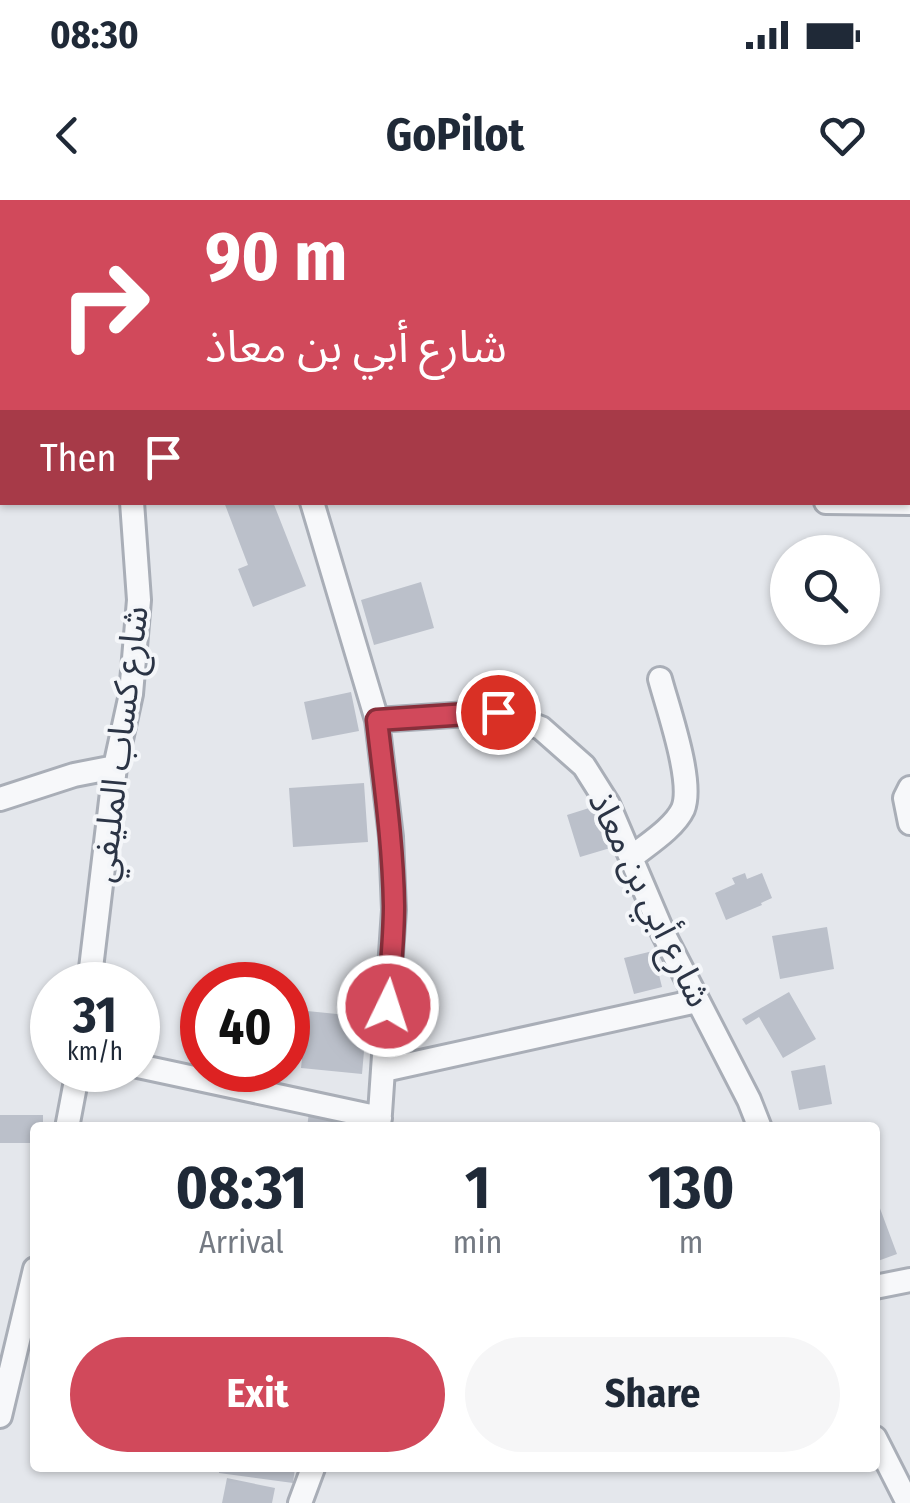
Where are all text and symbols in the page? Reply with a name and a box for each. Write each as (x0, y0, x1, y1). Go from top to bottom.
text: 08:30 (50, 12, 139, 58)
icon: back (40, 108, 95, 163)
text: GoPilot (386, 108, 524, 162)
icon: heart (815, 108, 870, 163)
text: 90 m (205, 215, 347, 299)
icon: right (40, 240, 170, 370)
text: شارع أبي بن معاذ (205, 320, 507, 374)
icon: arrive (136, 430, 191, 485)
text: Then (40, 435, 116, 481)
map controls (770, 535, 880, 645)
button: search (770, 535, 880, 645)
street label: شارع كساب المليفي (81, 603, 163, 885)
pin (456, 670, 541, 755)
icon: arrive (471, 685, 526, 740)
street label: شارع أبي بن معاذ (574, 784, 721, 1016)
position arrow (336, 954, 440, 1058)
speed limit sign: 40 (180, 962, 310, 1092)
text: 31 (73, 985, 117, 1045)
text: km/h (67, 1037, 123, 1067)
text: 08:31 (176, 1152, 307, 1224)
text: 1 (465, 1152, 490, 1224)
text: 130 (648, 1152, 734, 1224)
text: Arrival (199, 1223, 284, 1261)
text: min (453, 1223, 502, 1261)
text: m (679, 1223, 703, 1261)
button: Exit (70, 1337, 445, 1452)
button: Share (465, 1337, 840, 1452)

